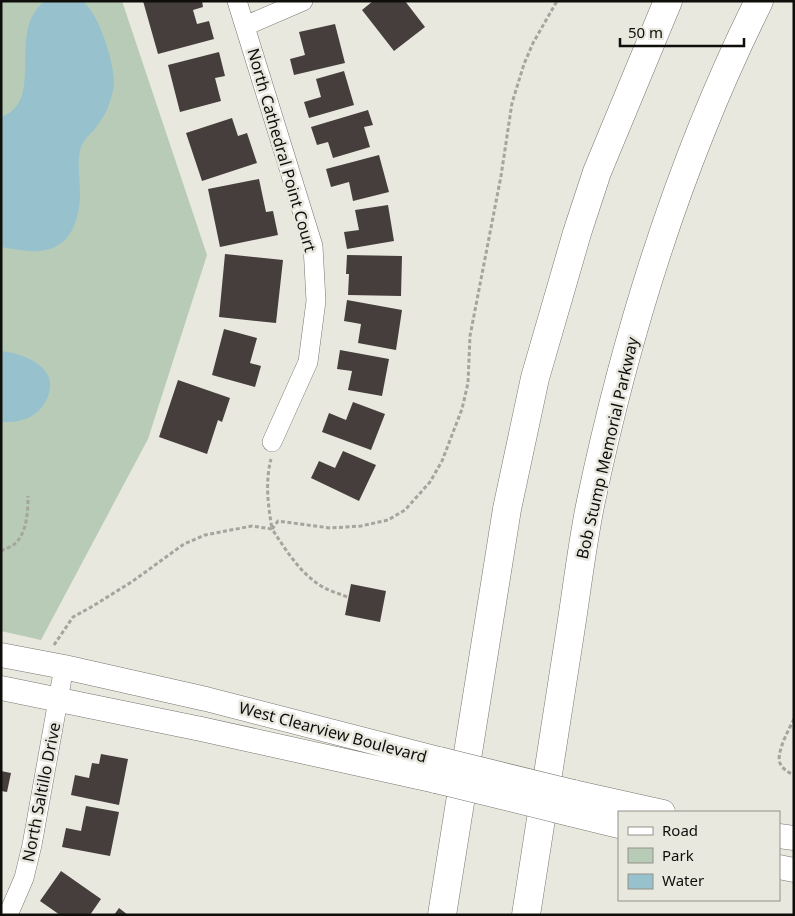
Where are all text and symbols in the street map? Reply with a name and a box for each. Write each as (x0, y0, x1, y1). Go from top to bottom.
scale bar (620, 15, 744, 47)
text: 50 m (628, 22, 663, 42)
street label: North Cathedral Point Court (242, 46, 322, 255)
street label: Bob Stump Memorial Parkway (571, 334, 643, 561)
street label: West Clearview Boulevard (237, 696, 429, 768)
street label: North Saltillo Drive (17, 720, 65, 864)
legend (618, 811, 780, 901)
text: Road (662, 820, 698, 840)
text: Park (662, 845, 694, 865)
text: Water (662, 870, 704, 890)

